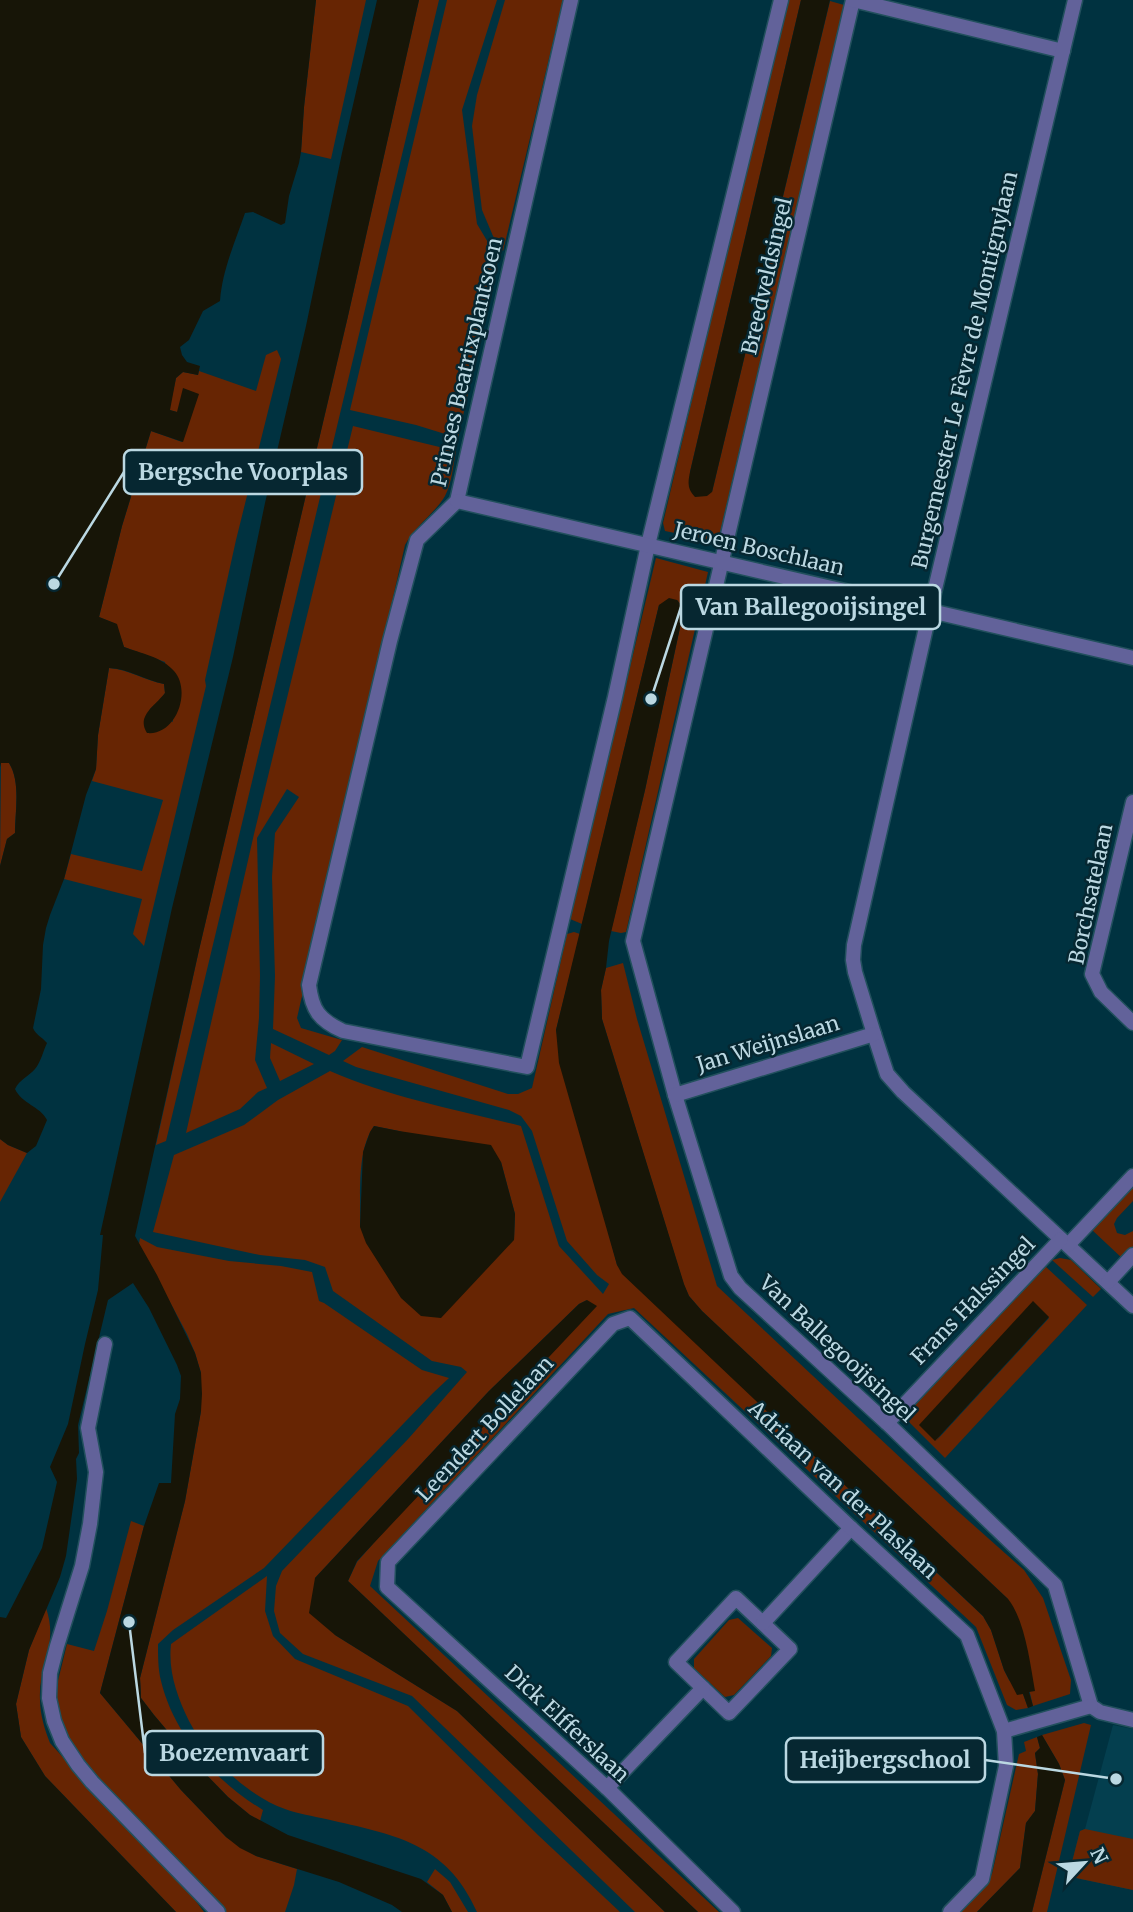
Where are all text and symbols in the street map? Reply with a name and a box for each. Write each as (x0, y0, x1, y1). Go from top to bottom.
street label: Burgemeester Le Fèvre de Montignylaan (906, 168, 1023, 571)
street label: Breedveldsingel (735, 194, 798, 357)
street label: Prinses Beatrixplantsoen (425, 235, 508, 489)
callout: Bergsche Voorplas (124, 450, 362, 494)
text: Bergsche Voorplas (138, 457, 348, 486)
street label: Jeroen Boschlaan (670, 516, 847, 581)
callout: Van Ballegooijsingel (681, 585, 940, 629)
text: Van Ballegooijsingel (695, 592, 927, 621)
street label: Borchsatelaan (1062, 821, 1119, 967)
street label: Jan Weijnslaan (692, 1009, 843, 1078)
street label: Frans Halssingel (905, 1231, 1041, 1370)
street label: Van Ballegooijsingel (753, 1269, 921, 1428)
street label: Leendert Bollelaan (410, 1350, 559, 1507)
street label: Adriaan van der Plaslaan (742, 1394, 944, 1585)
street label: Dick Elfferslaan (499, 1659, 635, 1788)
callout: Boezemvaart (145, 1731, 323, 1775)
text: Boezemvaart (159, 1738, 309, 1767)
callout: Heijbergschool (786, 1738, 985, 1782)
text: Heijbergschool (799, 1745, 971, 1774)
north arrow (1049, 1828, 1119, 1898)
text: N (1085, 1844, 1113, 1868)

